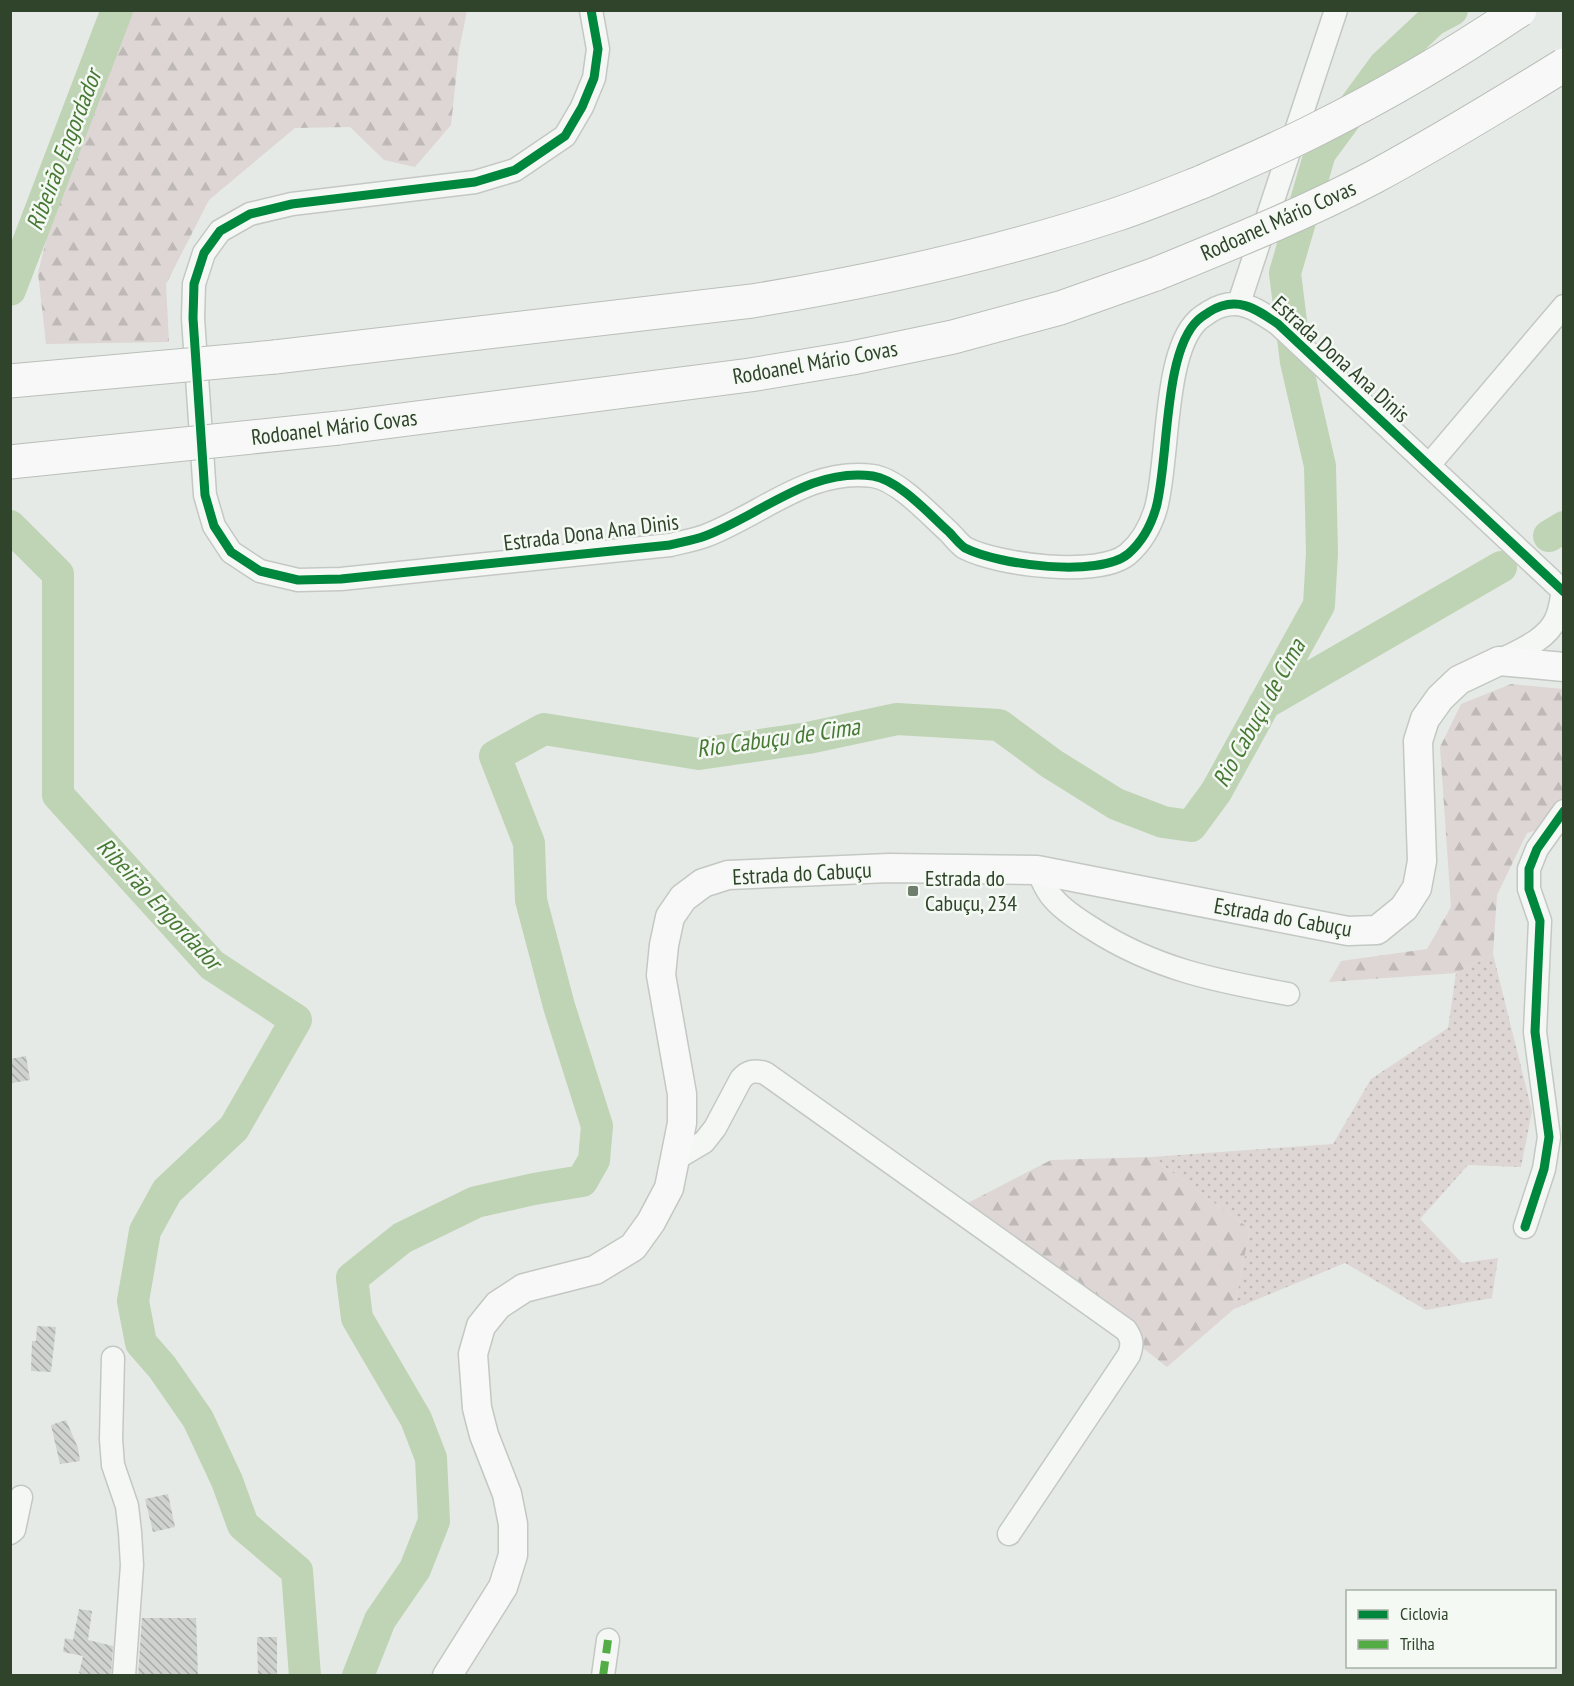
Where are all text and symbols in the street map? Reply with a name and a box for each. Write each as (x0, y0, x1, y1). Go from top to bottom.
water label: Ribeirão Engordador (19, 62, 110, 234)
street label: Rodoanel Mário Covas (1196, 173, 1360, 267)
street label: Estrada Dona Ana Dinis (1266, 290, 1416, 428)
street label: Rodoanel Mário Covas (730, 334, 900, 390)
street label: Rodoanel Mário Covas (249, 403, 419, 451)
street label: Estrada Dona Ana Dinis (502, 507, 680, 557)
water label: Rio Cabuçu de Cima (1205, 632, 1313, 792)
water label: Rio Cabuçu de Cima (694, 711, 863, 764)
water label: Ribeirão Engordador (90, 831, 231, 979)
street label: Estrada do Cabuçu (732, 855, 872, 891)
place label: Estrada do Cabuçu, 234 (925, 864, 1017, 917)
marker: Estrada do Cabuçu, 234 (906, 884, 920, 898)
street label: Estrada do Cabuçu (1212, 891, 1354, 943)
legend (1346, 1590, 1556, 1668)
text: Ciclovia (1400, 1602, 1448, 1625)
text: Trilha (1400, 1632, 1435, 1655)

